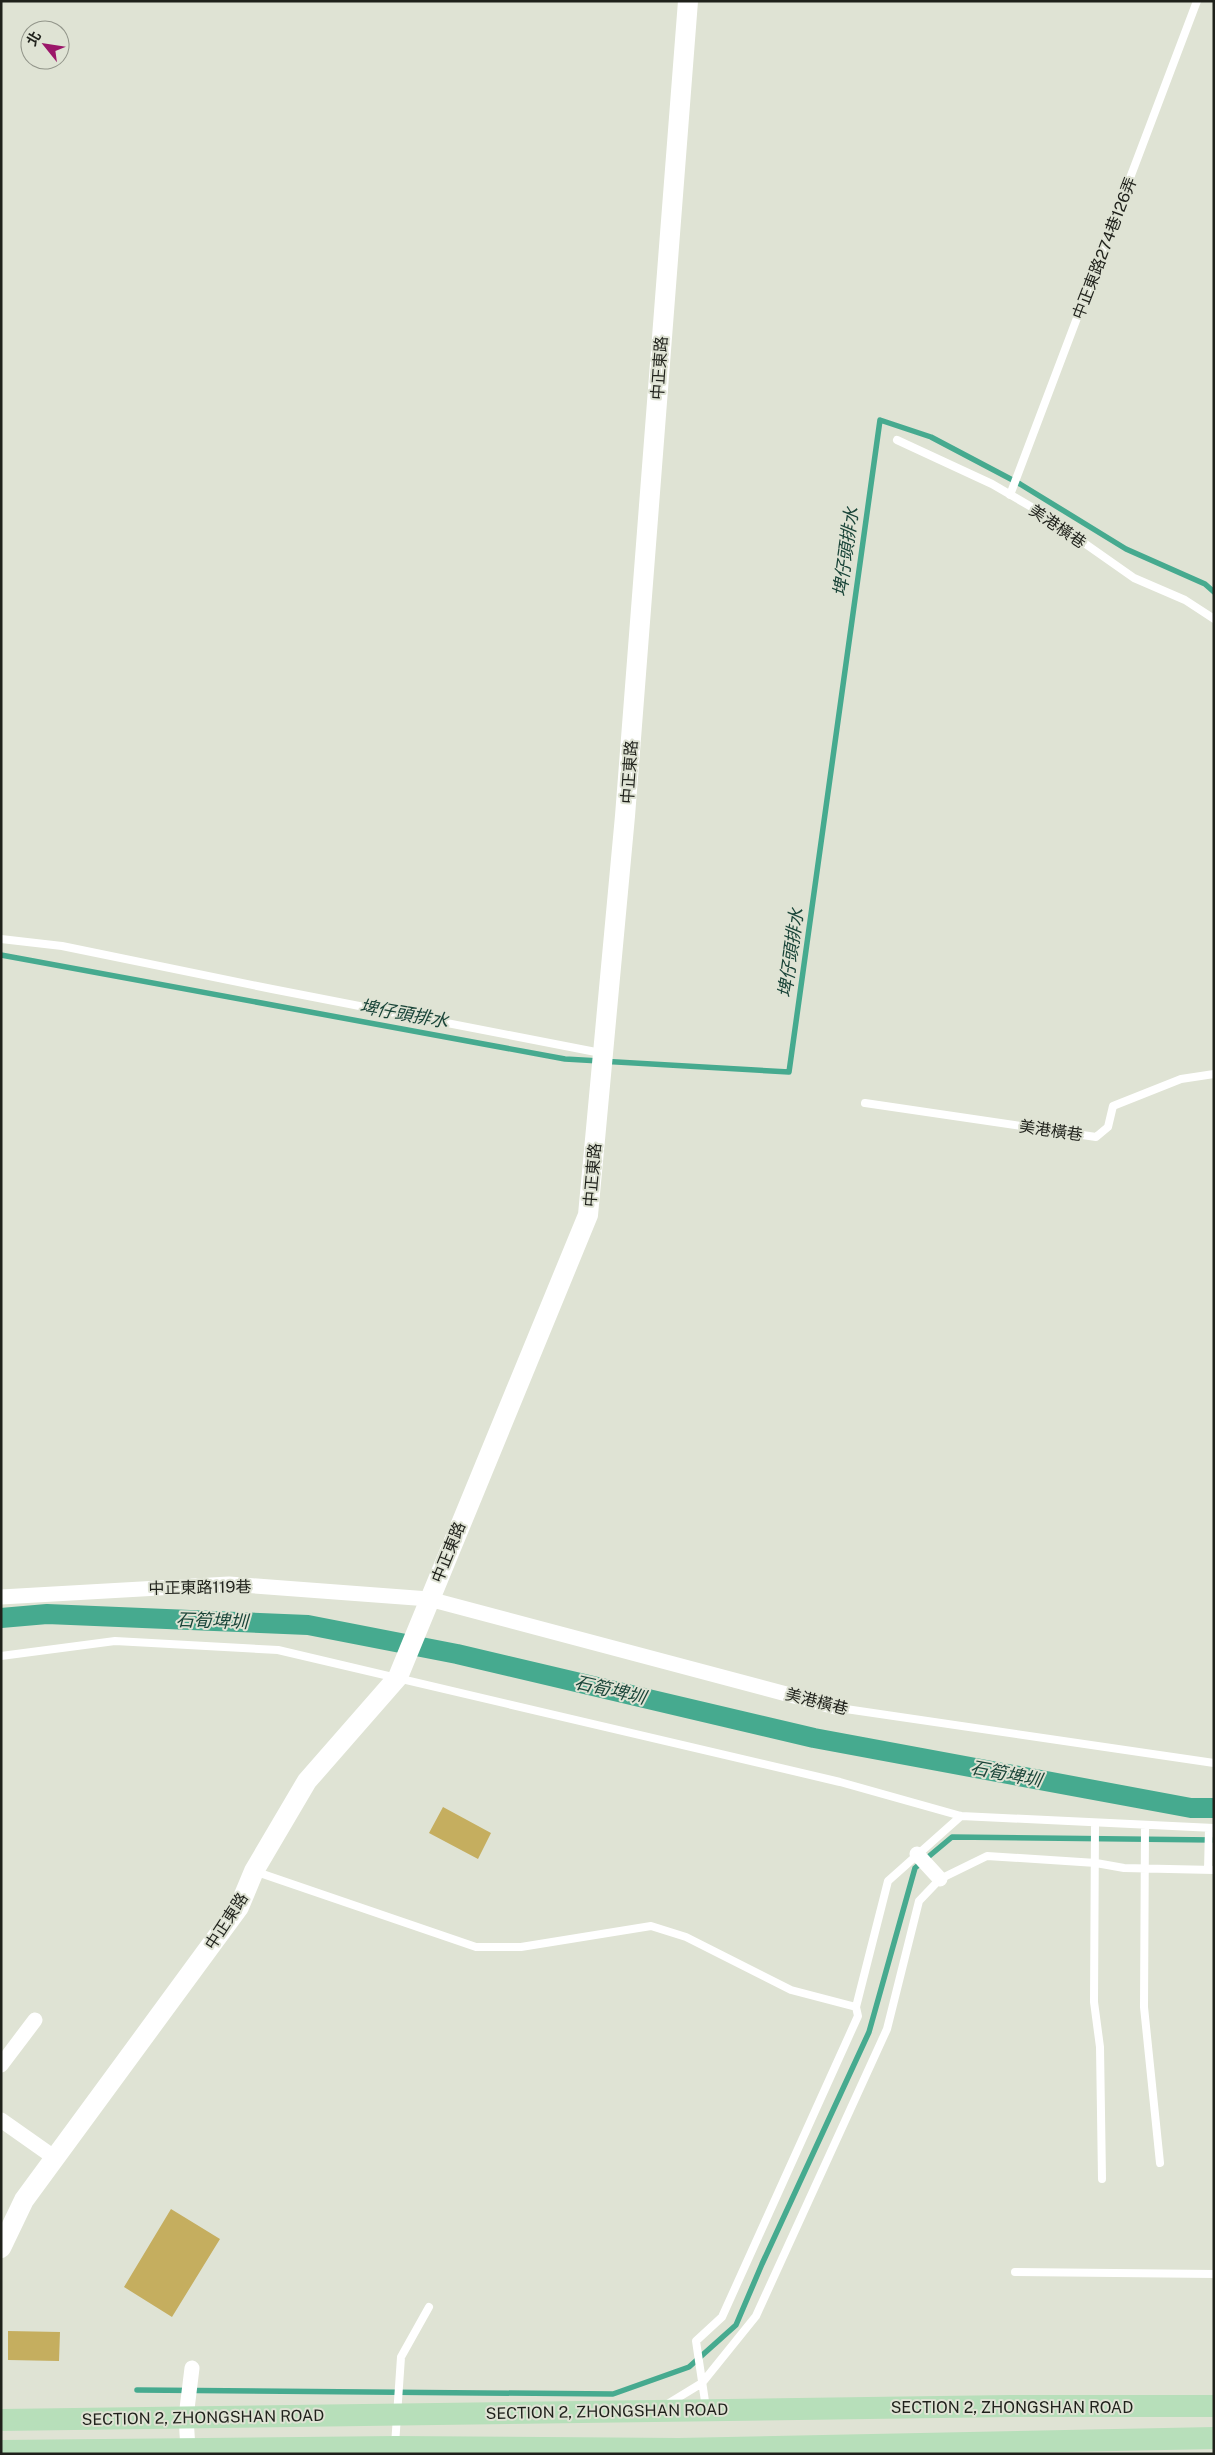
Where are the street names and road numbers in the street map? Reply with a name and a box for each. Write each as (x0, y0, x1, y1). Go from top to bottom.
street label: 中正東路274巷126弄 (1069, 174, 1140, 322)
street label: 中正東路 (648, 335, 671, 401)
street label: 美港橫巷 (1026, 501, 1090, 552)
street label: 中正東路 (618, 739, 641, 805)
street label: 美港橫巷 (1018, 1117, 1084, 1144)
street label: 中正東路 (580, 1142, 605, 1208)
street label: 中正東路 (428, 1519, 469, 1585)
street label: 中正東路119巷 (148, 1577, 252, 1598)
street label: 美港橫巷 (784, 1685, 850, 1718)
street label: 中正東路 (201, 1889, 252, 1953)
street label: SECTION 2, ZHONGSHAN ROAD (891, 2398, 1133, 2417)
street label: SECTION 2, ZHONGSHAN ROAD (486, 2400, 728, 2423)
street label: SECTION 2, ZHONGSHAN ROAD (82, 2406, 324, 2429)

